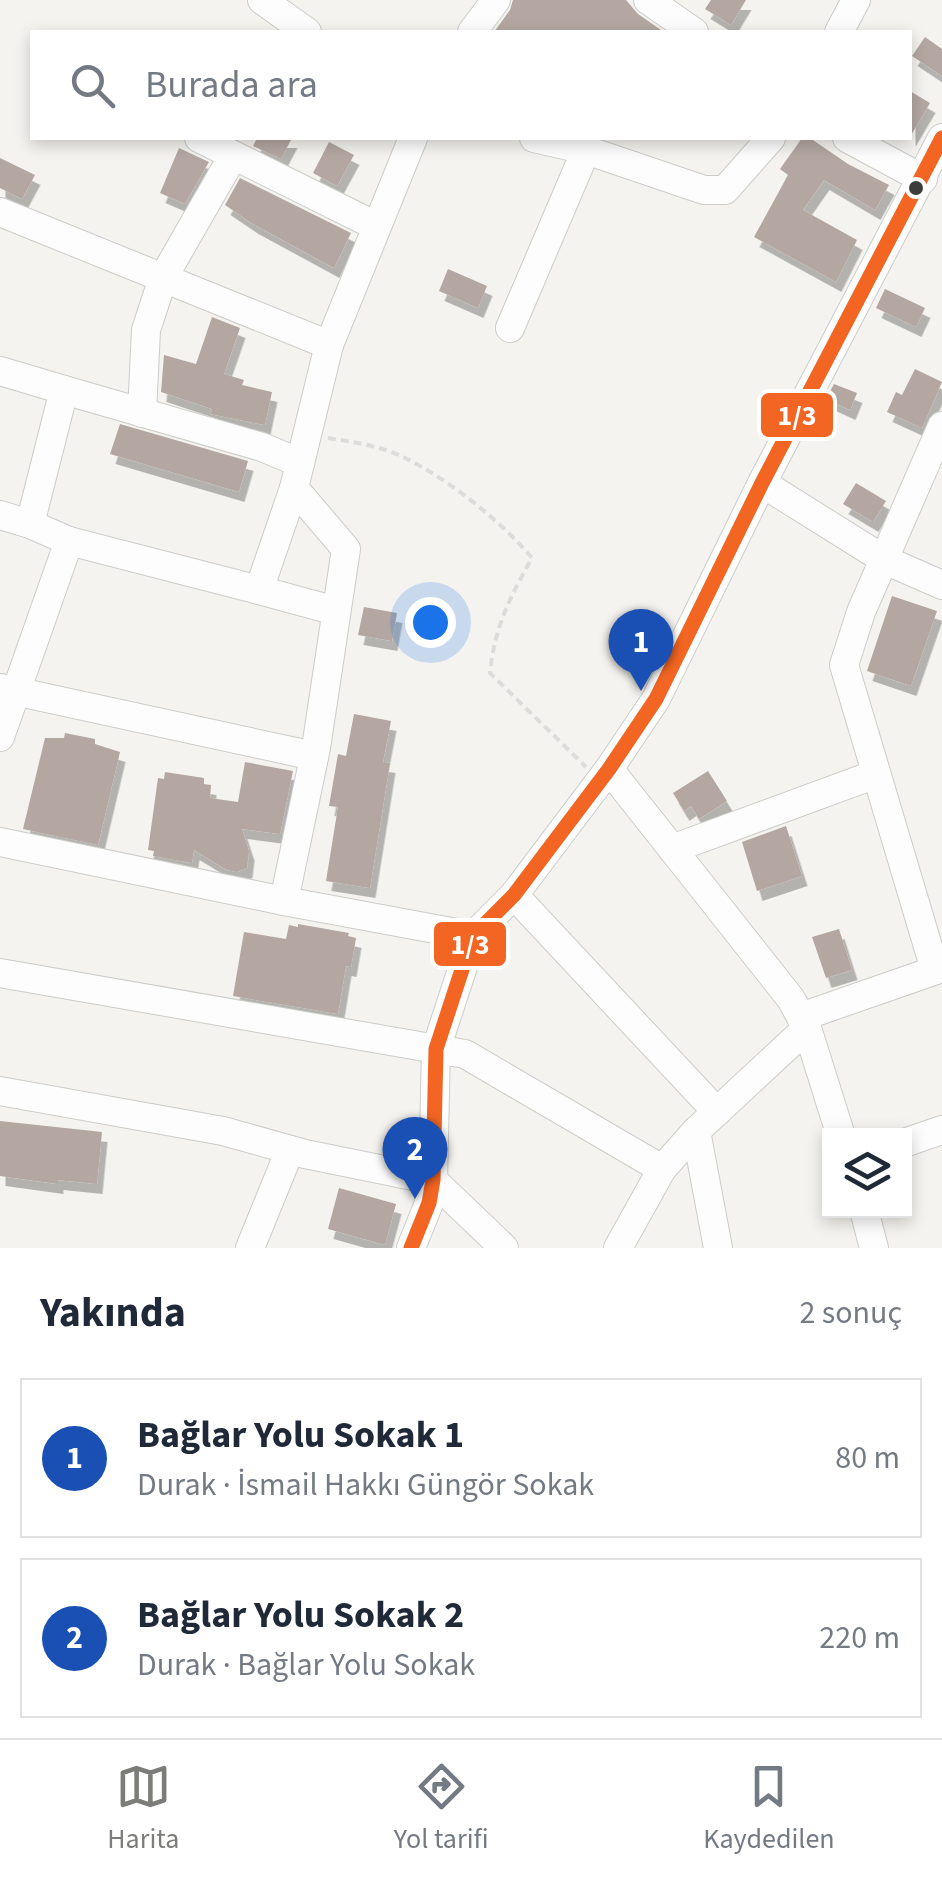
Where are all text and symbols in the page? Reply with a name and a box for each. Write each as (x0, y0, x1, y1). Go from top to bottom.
search box (30, 30, 912, 140)
icon: search (65, 58, 120, 113)
text: Burada ara (145, 58, 318, 112)
unlabelled marker (906, 178, 926, 198)
line badge: 1/3 (759, 391, 835, 439)
text: 1/3 (777, 396, 817, 436)
your location (405, 597, 456, 648)
pin: 1 (608, 608, 674, 691)
line badge: 1/3 (432, 920, 508, 968)
text: 1/3 (450, 925, 490, 965)
pin: 2 (382, 1116, 448, 1199)
map controls (822, 1128, 912, 1218)
button: layers (822, 1128, 912, 1218)
text: Yakında (40, 1283, 186, 1343)
text: 2 sonuç (799, 1290, 902, 1336)
text: Bağlar Yolu Sokak 1 (137, 1408, 464, 1462)
text: 1 (66, 1435, 83, 1481)
text: 80 m (835, 1435, 900, 1481)
text: Durak · İsmail Hakkı Güngör Sokak (137, 1462, 594, 1508)
text: Bağlar Yolu Sokak 2 (137, 1588, 464, 1642)
text: 2 (66, 1615, 83, 1661)
text: 220 m (819, 1615, 900, 1661)
text: Durak · Bağlar Yolu Sokak (137, 1642, 475, 1688)
tab: Harita (107, 1759, 179, 1859)
tab: Yol tarifi (394, 1759, 489, 1859)
tab: Kaydedilen (703, 1759, 835, 1859)

